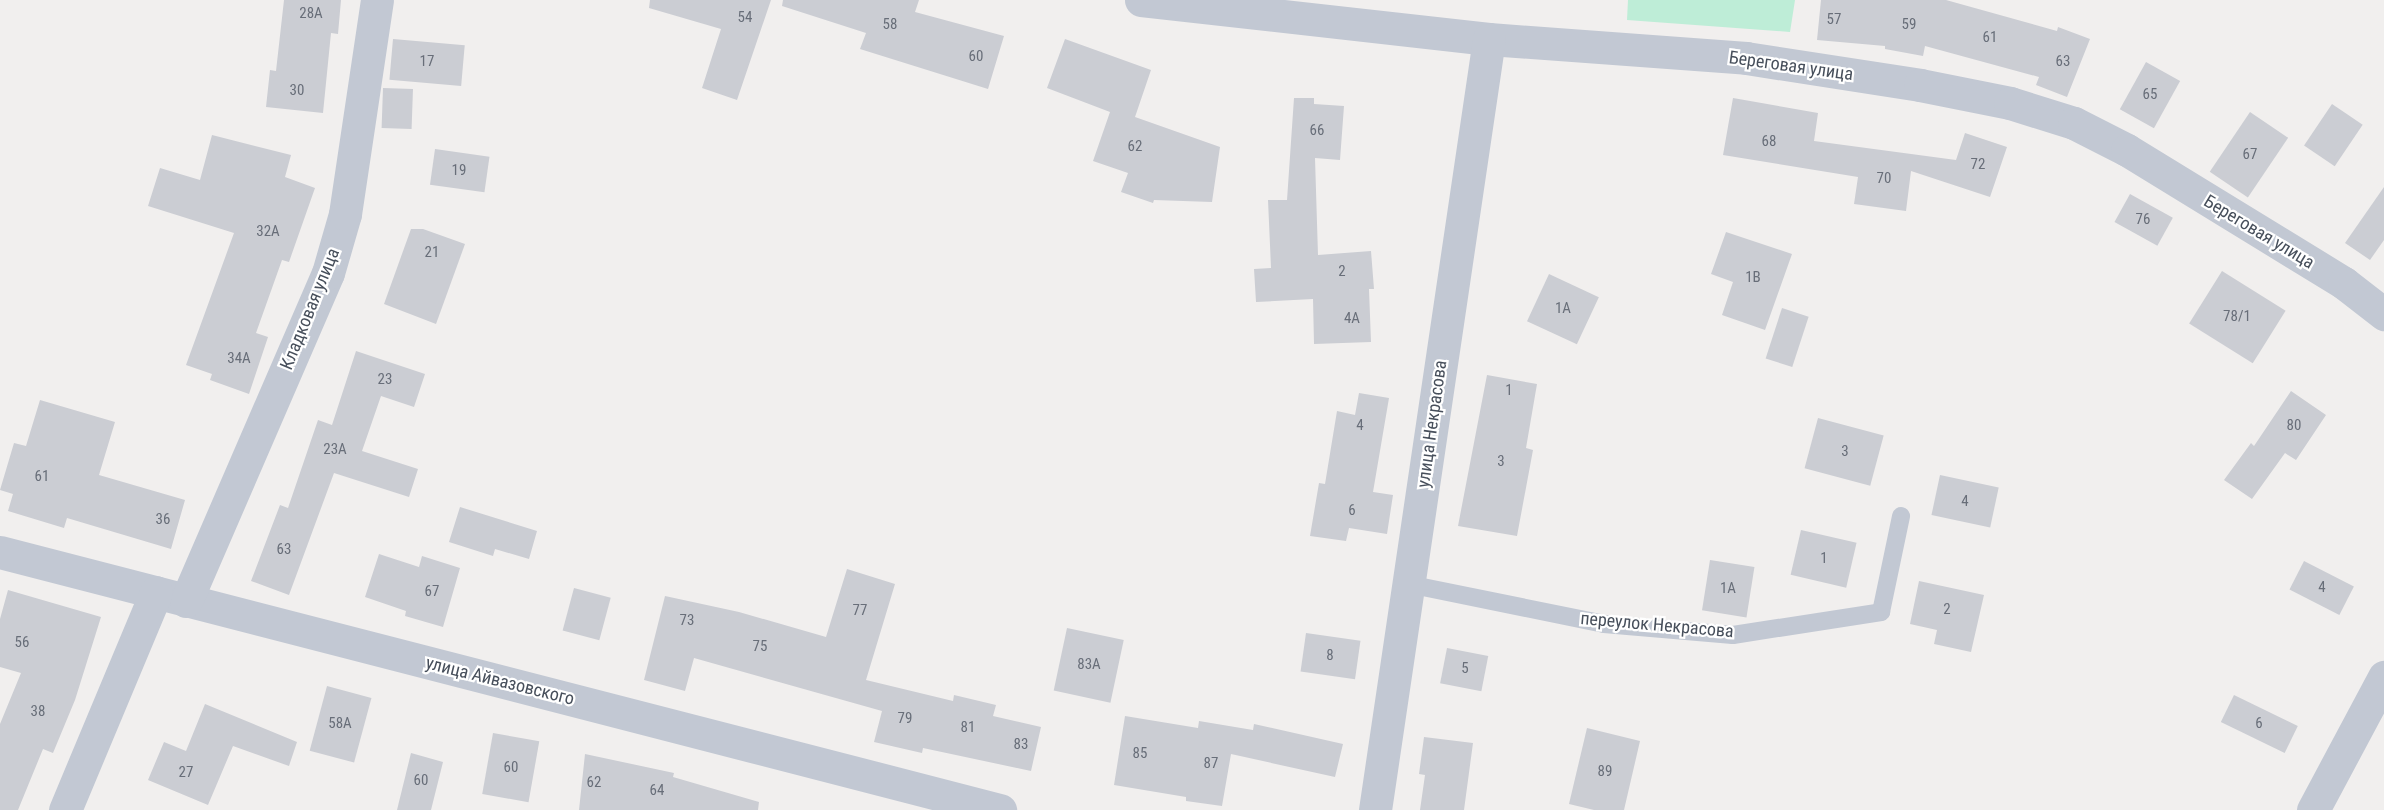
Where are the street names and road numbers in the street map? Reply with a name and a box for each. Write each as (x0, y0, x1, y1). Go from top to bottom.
street label: Береговая улица (1727, 47, 1855, 85)
street label: Береговая улица (2200, 190, 2318, 274)
street label: Кладковая улица (276, 245, 344, 373)
street label: улица Некрасова (1412, 359, 1452, 489)
street label: переулок Некрасова (1579, 608, 1735, 642)
street label: улица Айвазовского (423, 652, 577, 710)

